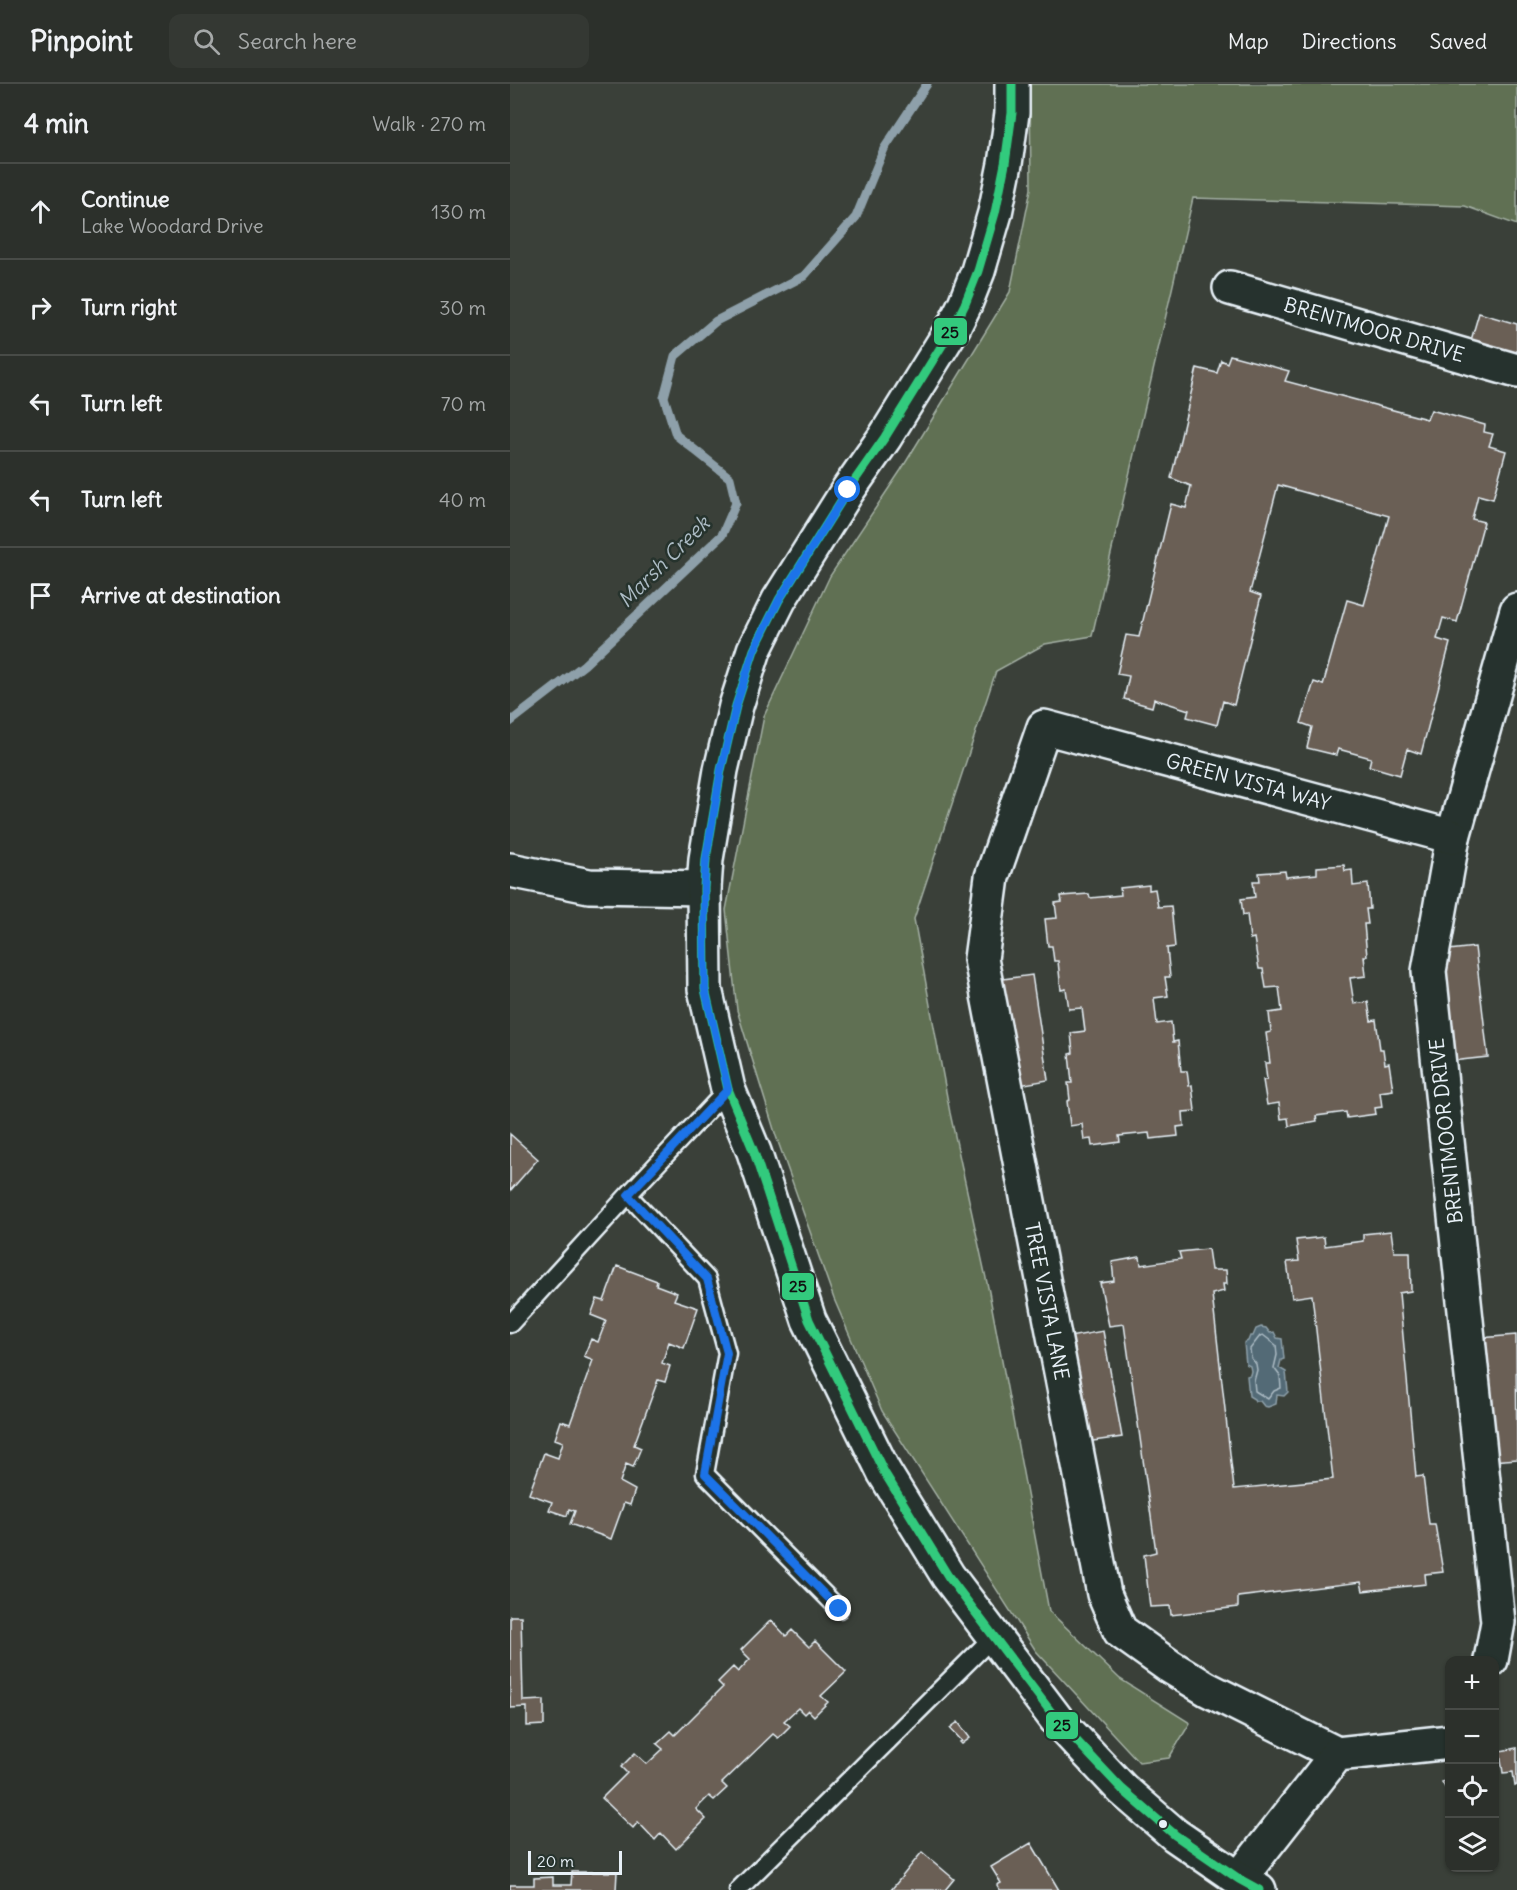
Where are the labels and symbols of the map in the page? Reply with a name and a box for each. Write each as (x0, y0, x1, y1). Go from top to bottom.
street label: BRENTMOOR DRIVE (1281, 291, 1467, 367)
line badge: 25 (933, 317, 968, 346)
text: 25 (941, 322, 959, 342)
route start (834, 476, 860, 502)
water label: Marsh Creek (612, 509, 716, 613)
street label: GREEN VISTA WAY (1163, 747, 1333, 816)
street label: BRENTMOOR DRIVE (1423, 1037, 1468, 1225)
street label: TREE VISTA LANE (1020, 1220, 1075, 1382)
line badge: 25 (781, 1272, 815, 1301)
text: 25 (789, 1276, 807, 1296)
route end (825, 1595, 851, 1621)
line badge: 25 (1045, 1711, 1079, 1740)
text: 25 (1053, 1715, 1071, 1735)
unlabelled marker (1157, 1818, 1169, 1830)
scale bar (528, 1848, 622, 1876)

